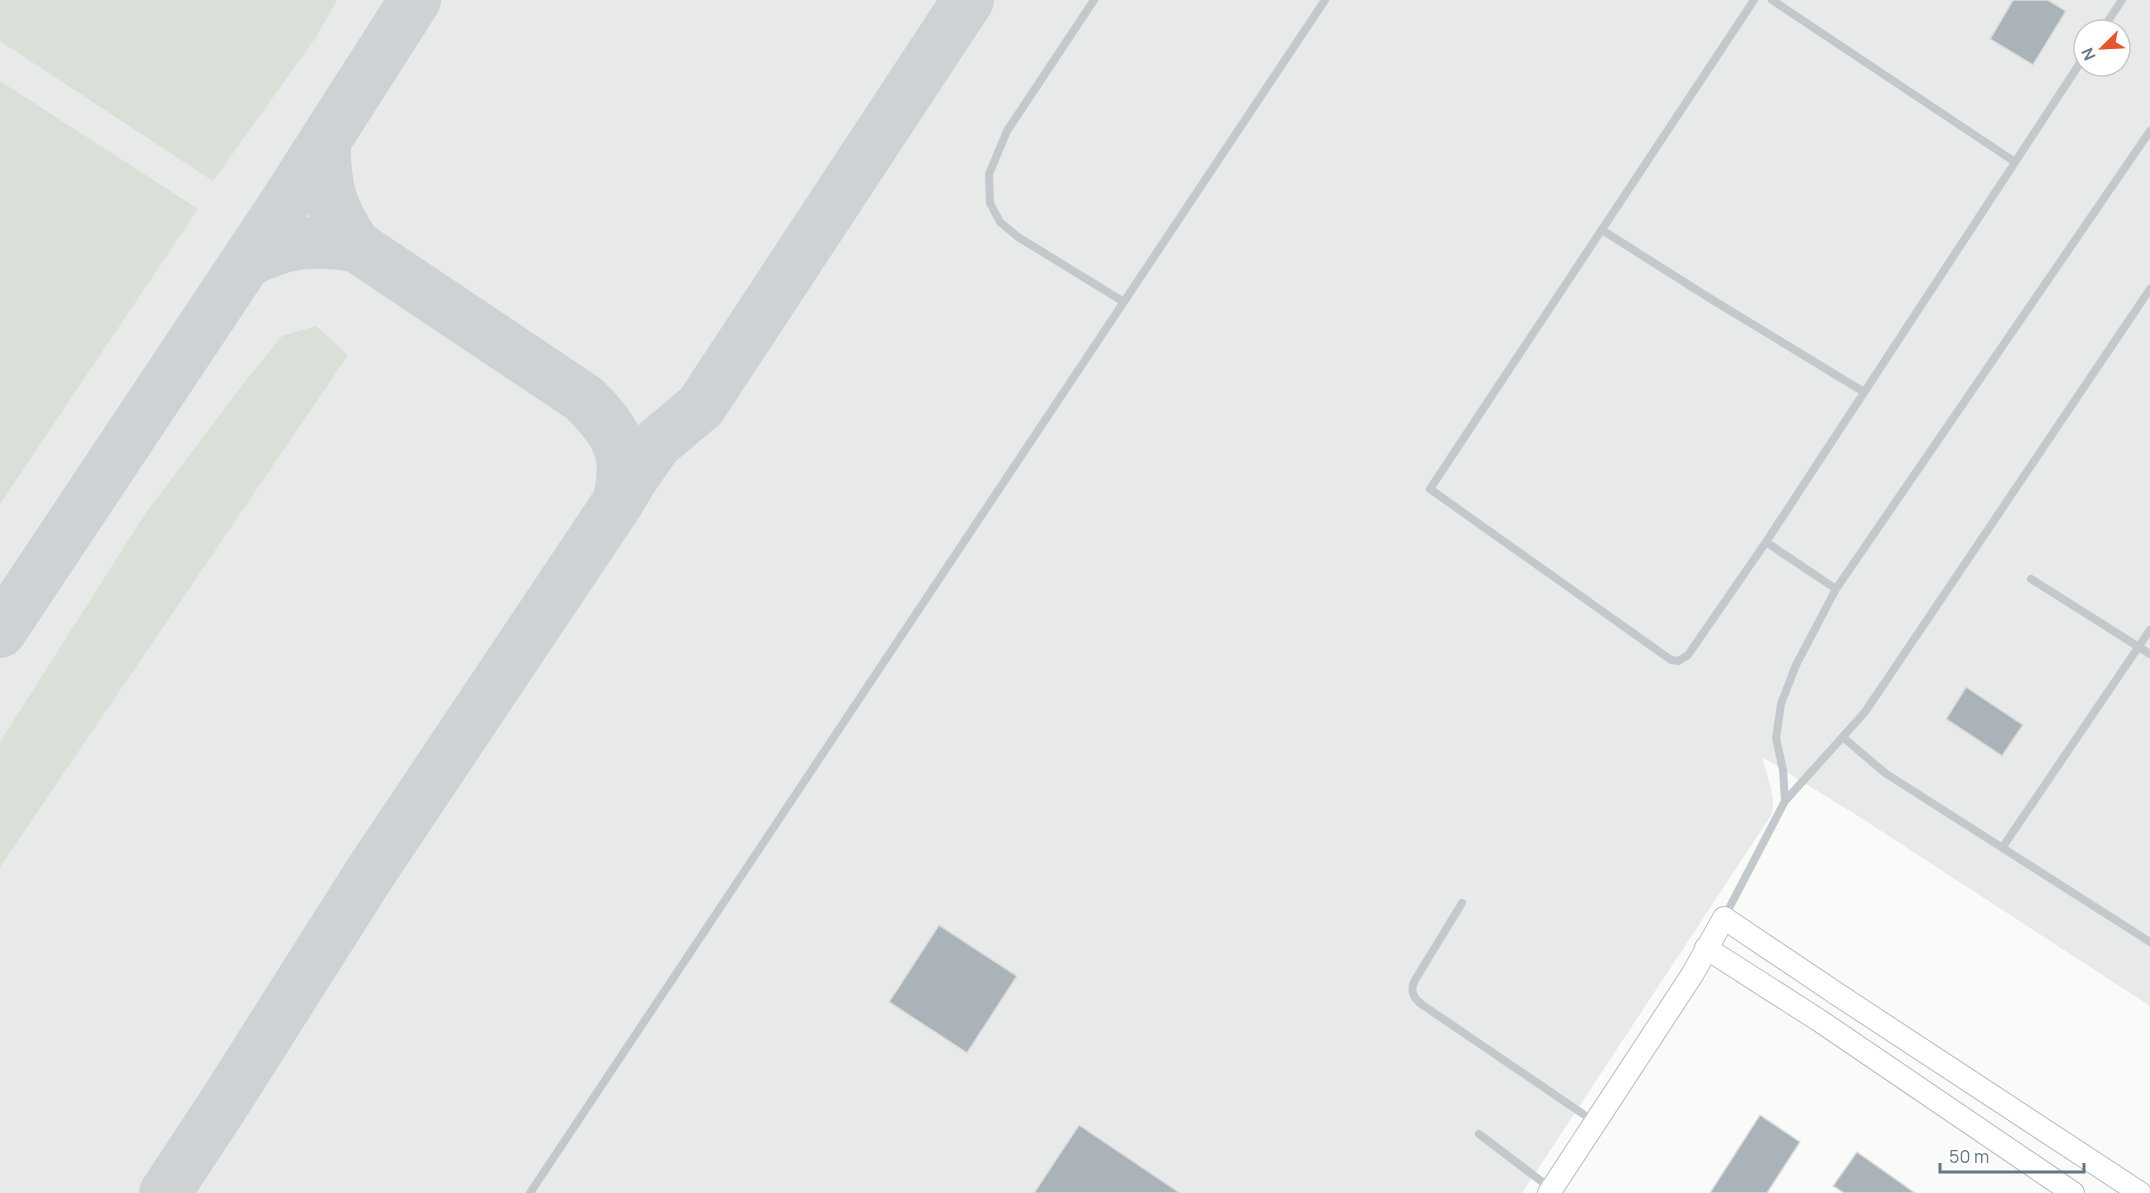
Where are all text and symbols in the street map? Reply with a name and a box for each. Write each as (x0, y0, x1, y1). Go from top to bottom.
north arrow (2072, 18, 2132, 78)
text: N (2076, 44, 2101, 64)
scale bar (1940, 1136, 2084, 1174)
text: 50 m (1949, 1144, 1989, 1168)

